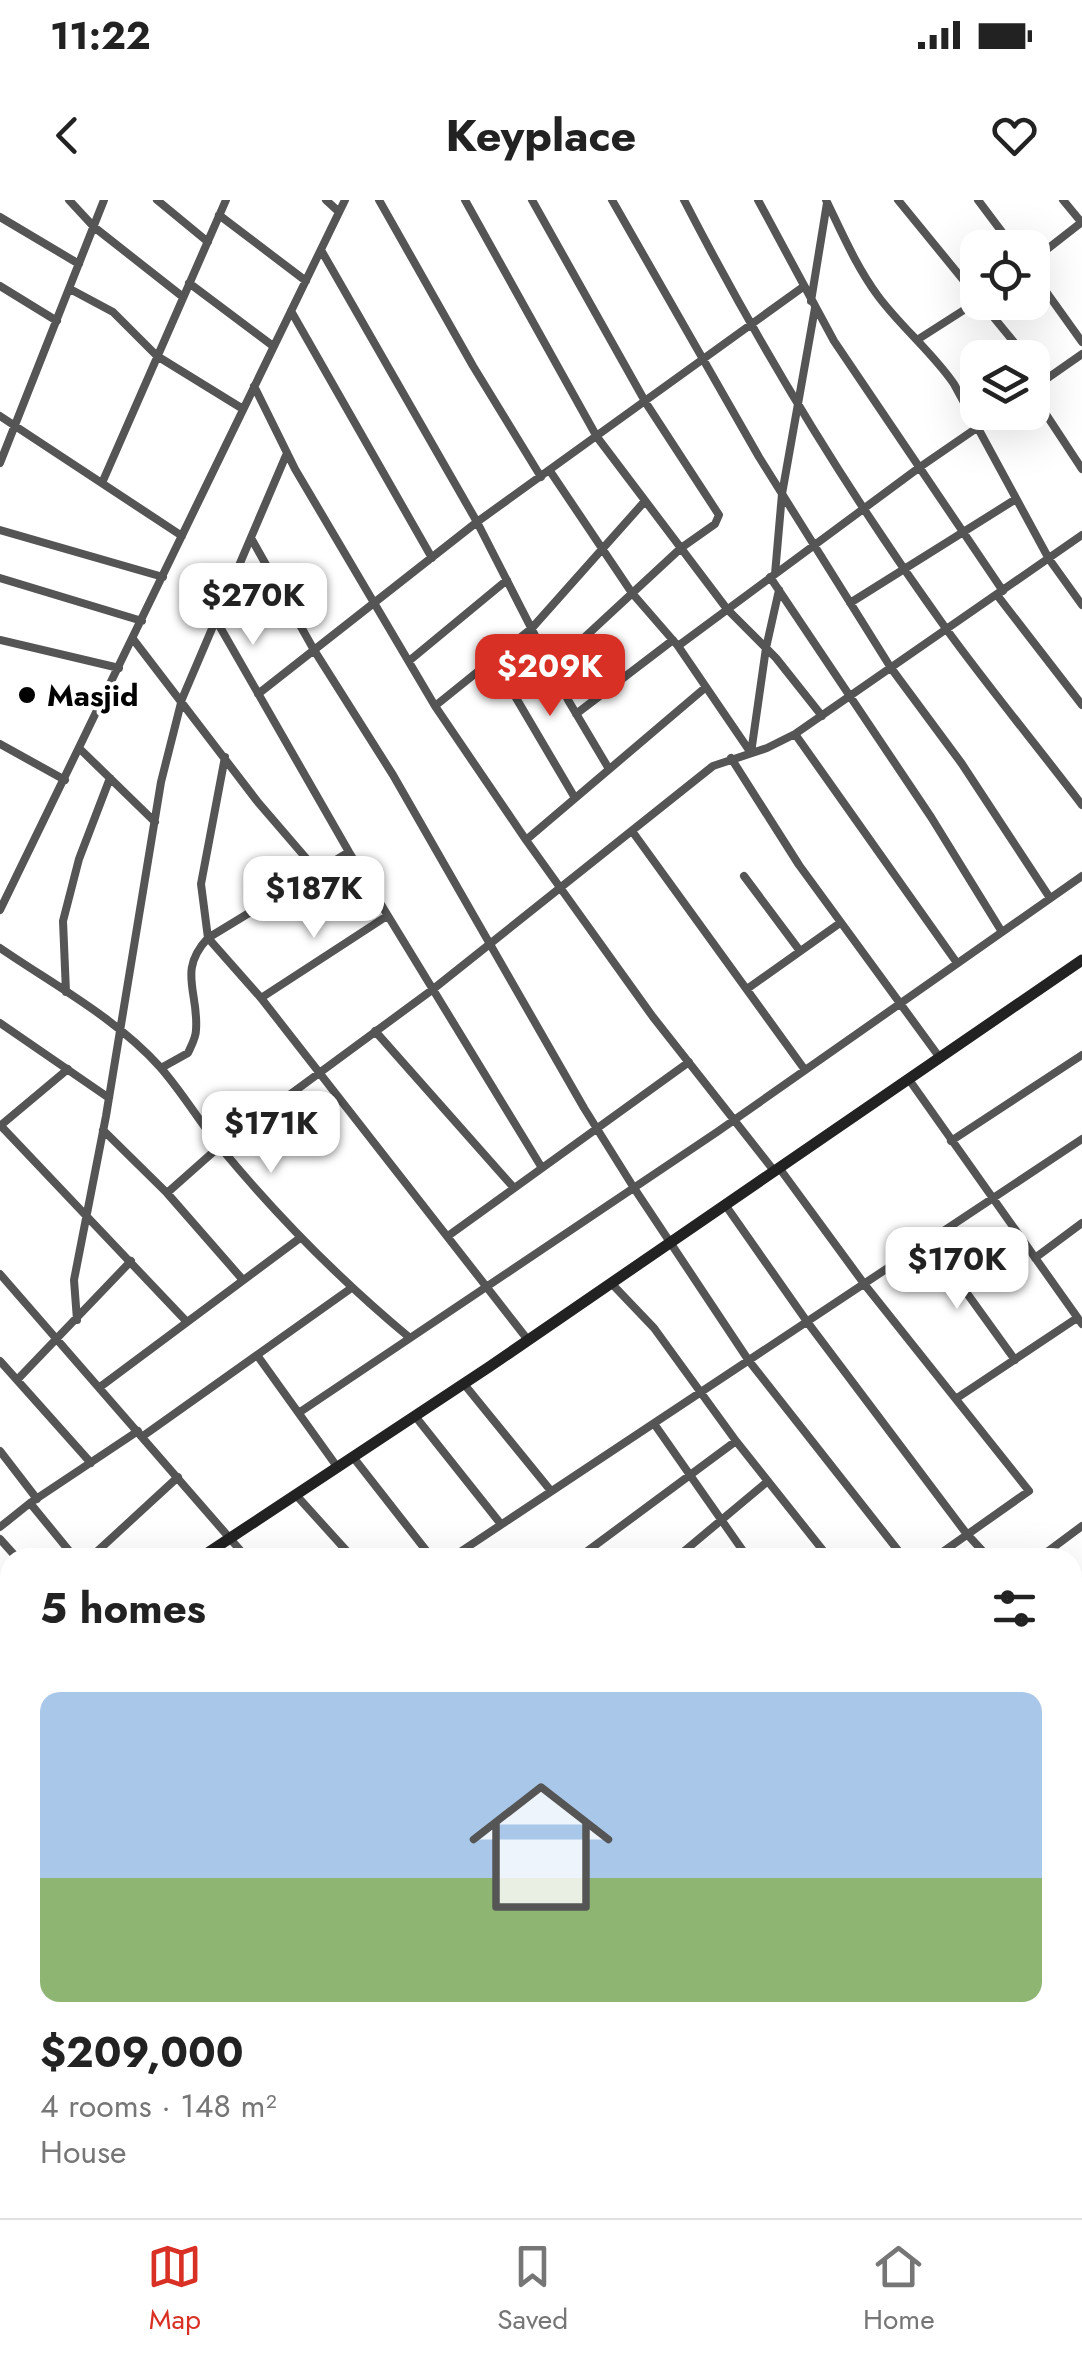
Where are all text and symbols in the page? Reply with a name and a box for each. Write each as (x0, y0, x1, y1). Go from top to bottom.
text: 11:22 (50, 8, 151, 63)
text: Keyplace (446, 103, 636, 168)
icon: back (40, 108, 95, 163)
icon: heart (987, 108, 1042, 163)
map controls (960, 230, 1050, 430)
button: locate (960, 230, 1050, 320)
button: layers (960, 340, 1050, 430)
pin: $270K (183, 563, 323, 648)
text: $270K (201, 572, 305, 618)
pin: $209K (480, 634, 620, 719)
text: $209K (497, 643, 603, 689)
place label: Masjid (47, 674, 139, 717)
marker: Masjid (16, 684, 38, 706)
pin: $187K (244, 856, 384, 941)
text: $187K (265, 865, 363, 911)
pin: $171K (201, 1091, 341, 1176)
text: $171K (224, 1100, 318, 1146)
pin: $170K (887, 1227, 1027, 1312)
text: $170K (907, 1236, 1007, 1282)
text: 5 homes (40, 1578, 206, 1639)
icon: filters (987, 1581, 1042, 1636)
icon: home (451, 1757, 631, 1937)
text: $209,000 (40, 2022, 244, 2083)
text: 4 rooms · 148 m² (40, 2083, 277, 2129)
text: House (40, 2129, 127, 2175)
tab: Map (147, 2239, 202, 2340)
tab: Saved (497, 2239, 568, 2340)
tab: Home (863, 2239, 935, 2340)

